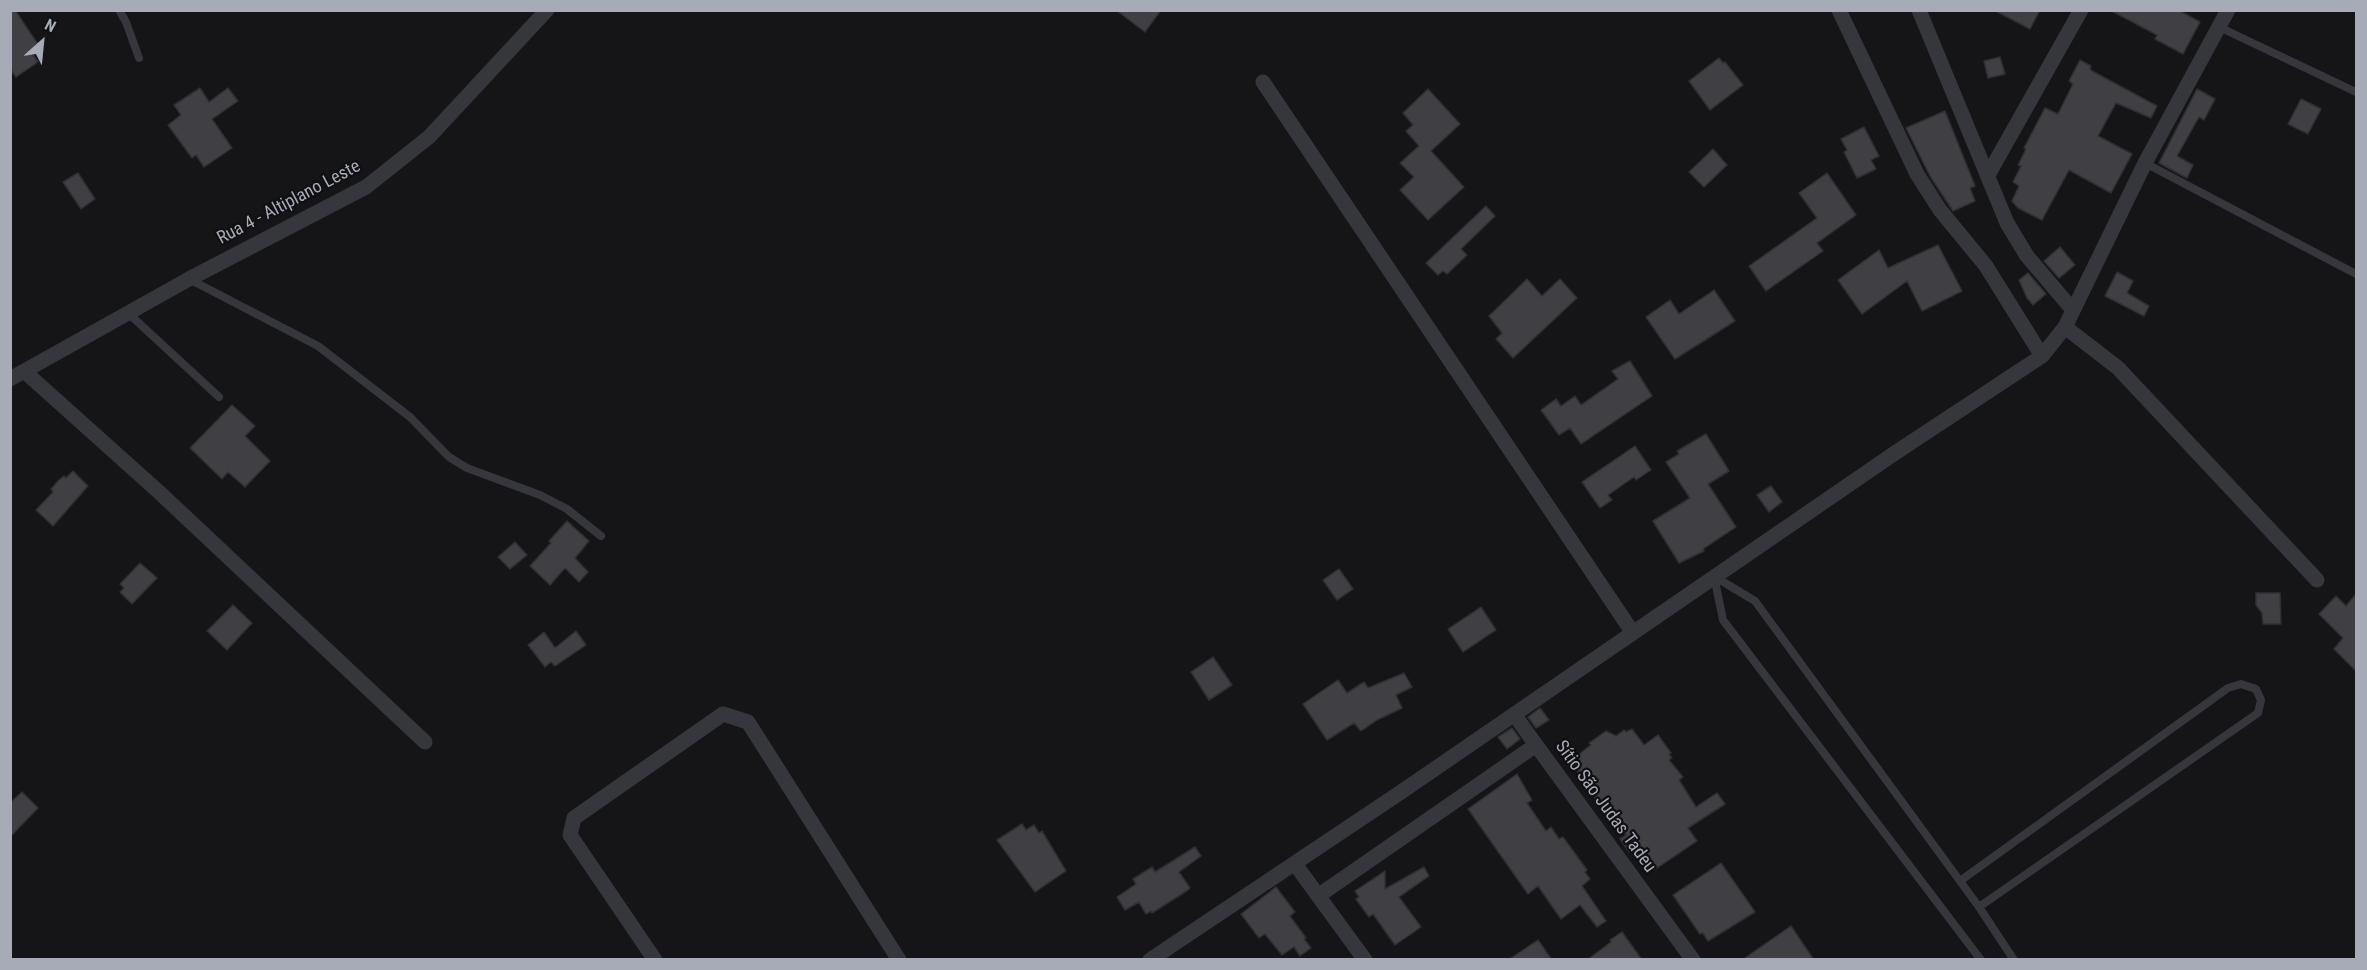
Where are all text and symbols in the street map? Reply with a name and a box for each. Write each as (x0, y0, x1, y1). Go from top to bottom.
north arrow (12, 12, 72, 72)
text: N (42, 15, 59, 36)
street label: Rua 4 - Altiplano Leste (214, 156, 364, 250)
street label: Sítio São Judas Tadeu (1550, 737, 1660, 877)

